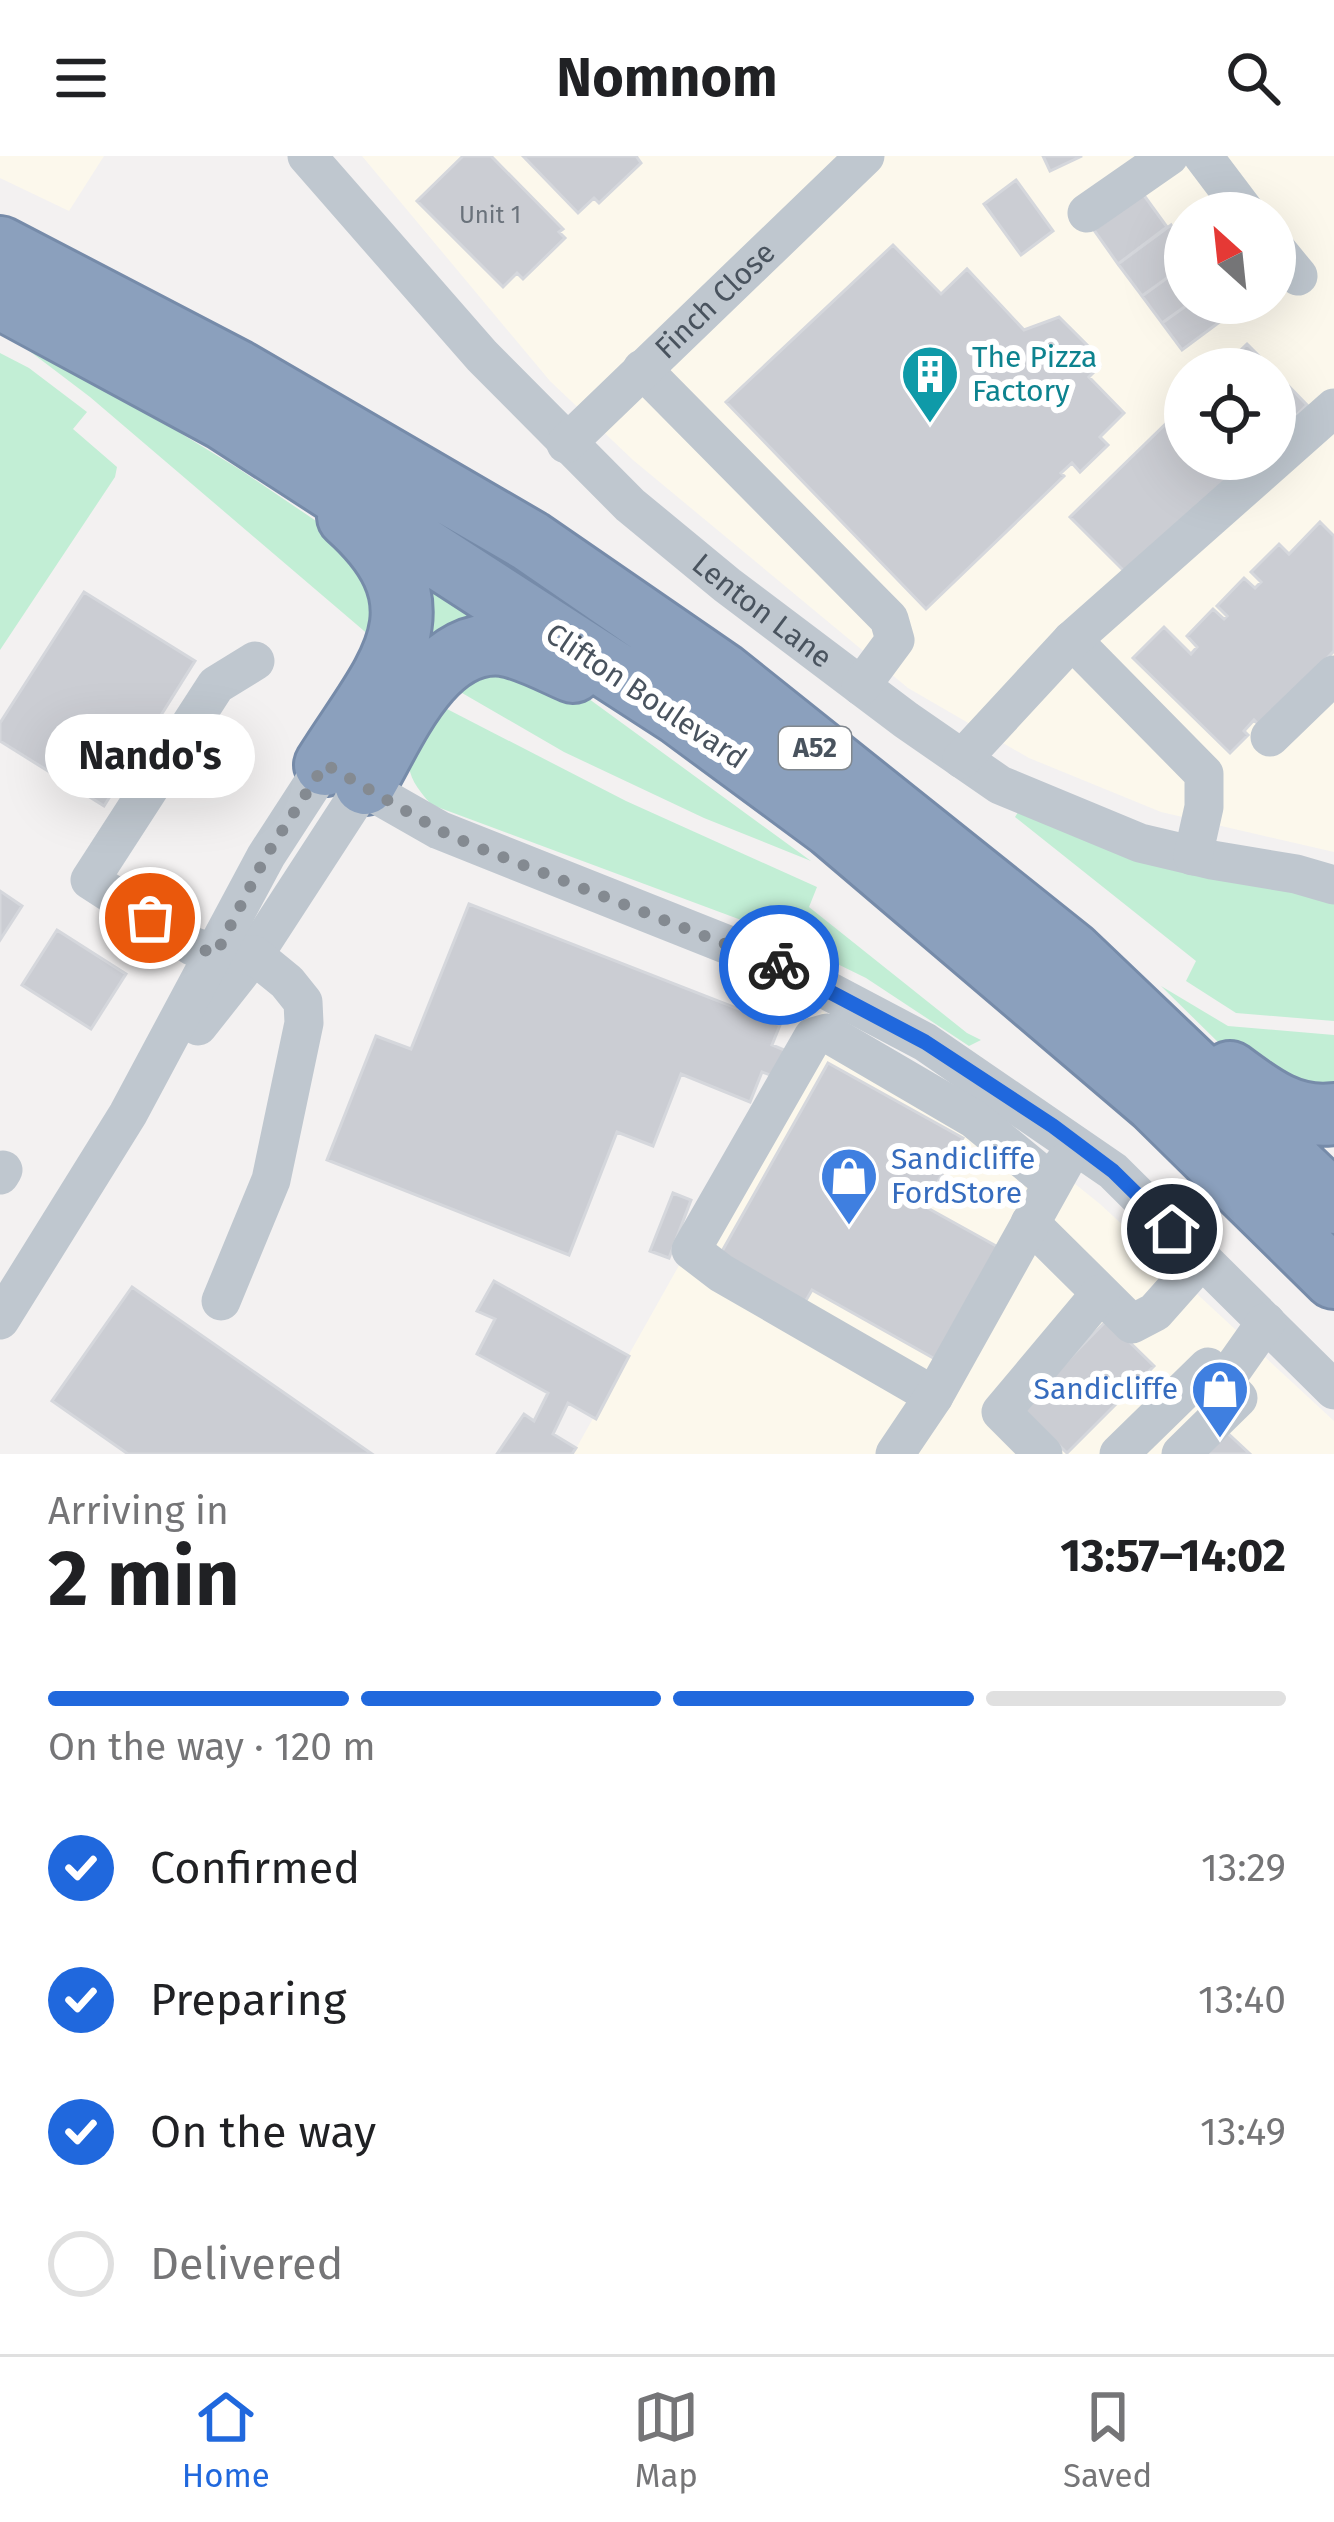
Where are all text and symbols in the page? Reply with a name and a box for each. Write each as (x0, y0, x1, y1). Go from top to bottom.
icon: menu (48, 45, 114, 111)
icon: search (1220, 45, 1286, 111)
text: Nomnom (556, 46, 778, 110)
north arrow (1164, 192, 1296, 324)
map controls (1164, 192, 1296, 480)
house number: Unit 1 (459, 201, 521, 229)
street label: Finch Close (648, 234, 783, 366)
place label: The Pizza Factory (972, 339, 1097, 409)
building icon: The Pizza Factory (899, 343, 961, 425)
button: locate (1164, 348, 1296, 480)
street label: Lenton Lane (685, 546, 839, 676)
street label: Clifton Boulevard (539, 615, 753, 777)
callout: Nando's (45, 714, 255, 798)
road number: A52 (779, 727, 851, 769)
text: Nando's (78, 733, 222, 779)
pin (99, 867, 201, 969)
icon: bag (117, 885, 183, 951)
courier (719, 905, 839, 1025)
icon: bike (746, 932, 812, 998)
place label: Sandicliffe FordStore (891, 1141, 1035, 1211)
shop icon: Sandicliffe FordStore (818, 1145, 880, 1227)
pin (1121, 1178, 1223, 1280)
icon: home (1139, 1196, 1205, 1262)
shop icon: Sandicliffe (1189, 1358, 1251, 1440)
place label: Sandicliffe (1034, 1371, 1178, 1407)
text: Arriving in (48, 1488, 229, 1534)
text: 13:57–14:02 (1060, 1529, 1286, 1583)
text: 2 min (48, 1532, 240, 1626)
text: On the way · 120 m (48, 1724, 376, 1770)
icon: check (48, 1835, 114, 1901)
text: Confirmed (150, 1841, 360, 1895)
text: 13:29 (1201, 1845, 1286, 1891)
icon: check (48, 1967, 114, 2033)
text: Preparing (150, 1973, 346, 2027)
text: 13:40 (1198, 1977, 1286, 2023)
icon: check (48, 2099, 114, 2165)
text: On the way (150, 2105, 376, 2159)
text: 13:49 (1200, 2109, 1286, 2155)
text: Delivered (150, 2237, 343, 2291)
tab: Home (182, 2384, 270, 2496)
tab: Map (633, 2384, 699, 2496)
tab: Saved (1063, 2384, 1152, 2496)

